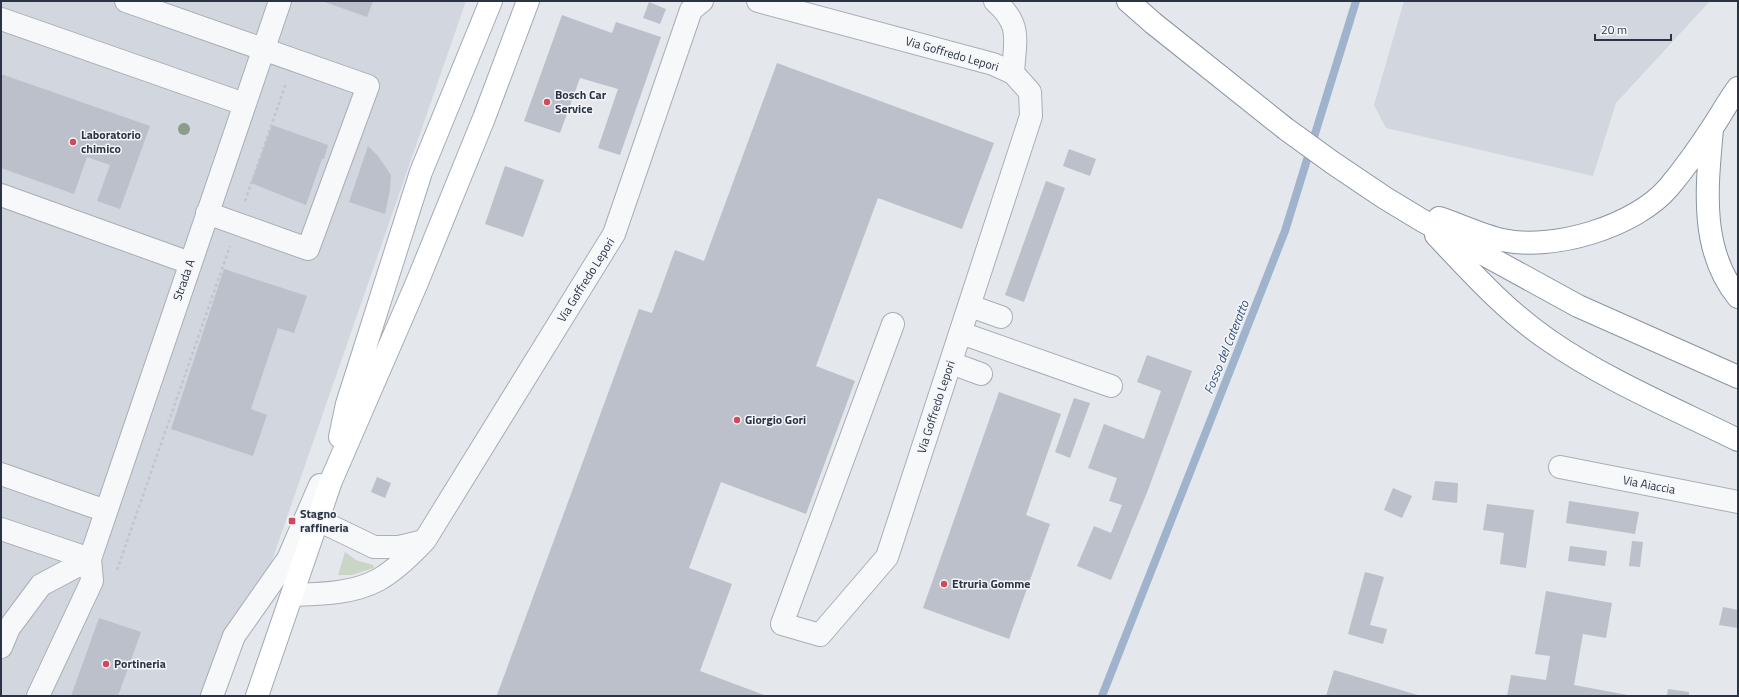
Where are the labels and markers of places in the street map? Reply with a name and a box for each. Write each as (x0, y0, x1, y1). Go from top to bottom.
place label: Bosch Car Service (555, 85, 607, 118)
marker: Bosch Car Service (542, 97, 552, 107)
place label: Laboratorio chimico (81, 125, 141, 158)
marker: Laboratorio chimico (68, 137, 78, 147)
place label: Giorgio Gori (745, 410, 806, 429)
marker: Giorgio Gori (732, 415, 742, 425)
place label: Stagno raffineria (300, 504, 349, 537)
marker: Stagno raffineria (287, 516, 297, 526)
place label: Etruria Gomme (952, 574, 1030, 593)
marker: Etruria Gomme (939, 579, 949, 589)
place label: Portineria (114, 654, 166, 673)
marker: Portineria (101, 659, 111, 669)

